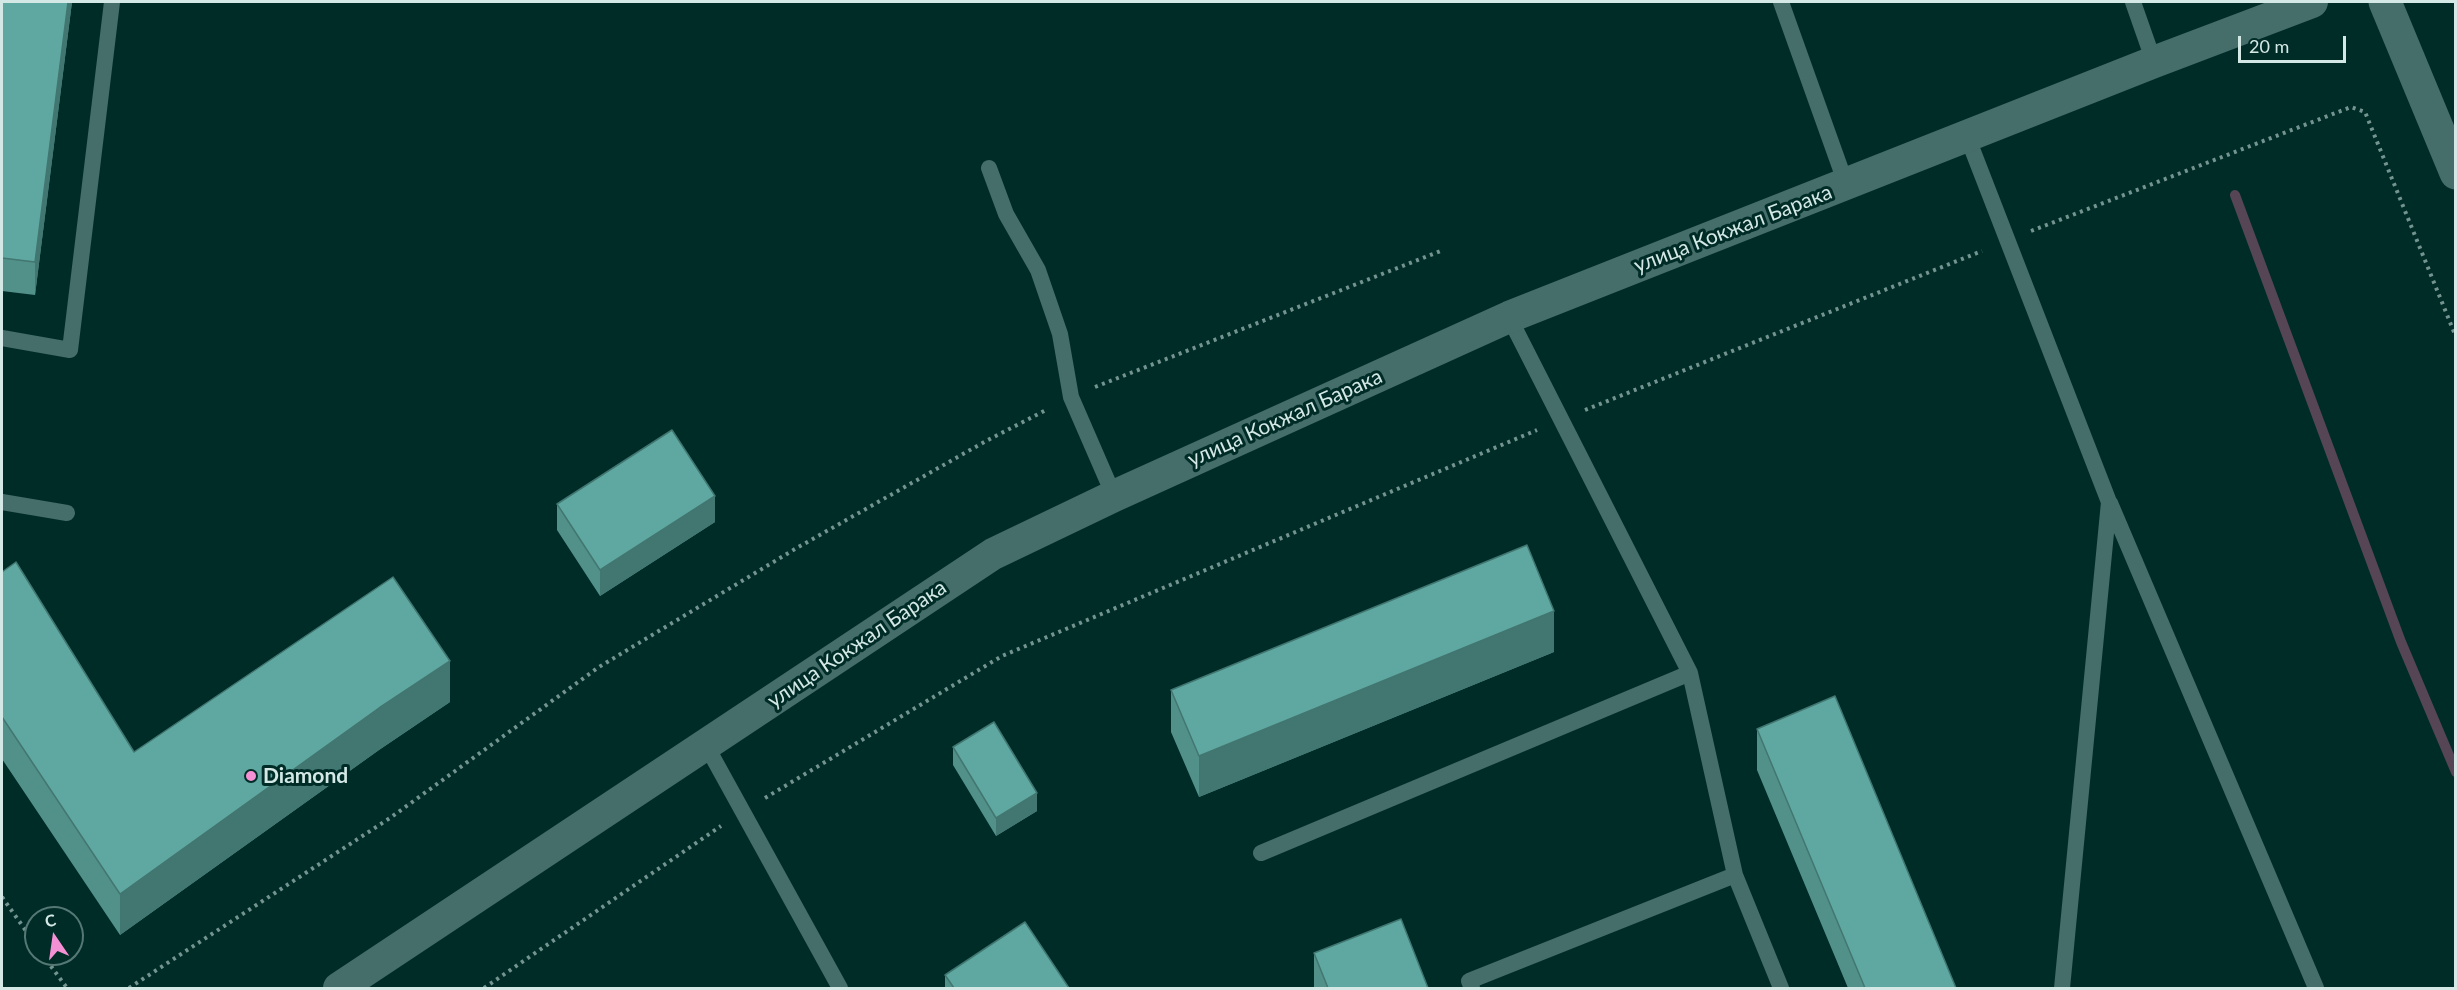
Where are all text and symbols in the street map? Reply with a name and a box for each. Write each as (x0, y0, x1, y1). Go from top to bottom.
scale bar (2241, 24, 2349, 62)
text: 20 m (2249, 35, 2289, 57)
street label: улица Кокжал Барака (1630, 180, 1836, 278)
street label: улица Кокжал Барака (1184, 364, 1386, 472)
street label: улица Кокжал Барака (763, 575, 951, 713)
place label: Diamond (263, 763, 348, 789)
marker: Diamond (244, 769, 258, 783)
north arrow (24, 906, 84, 966)
text: С (43, 909, 58, 930)

